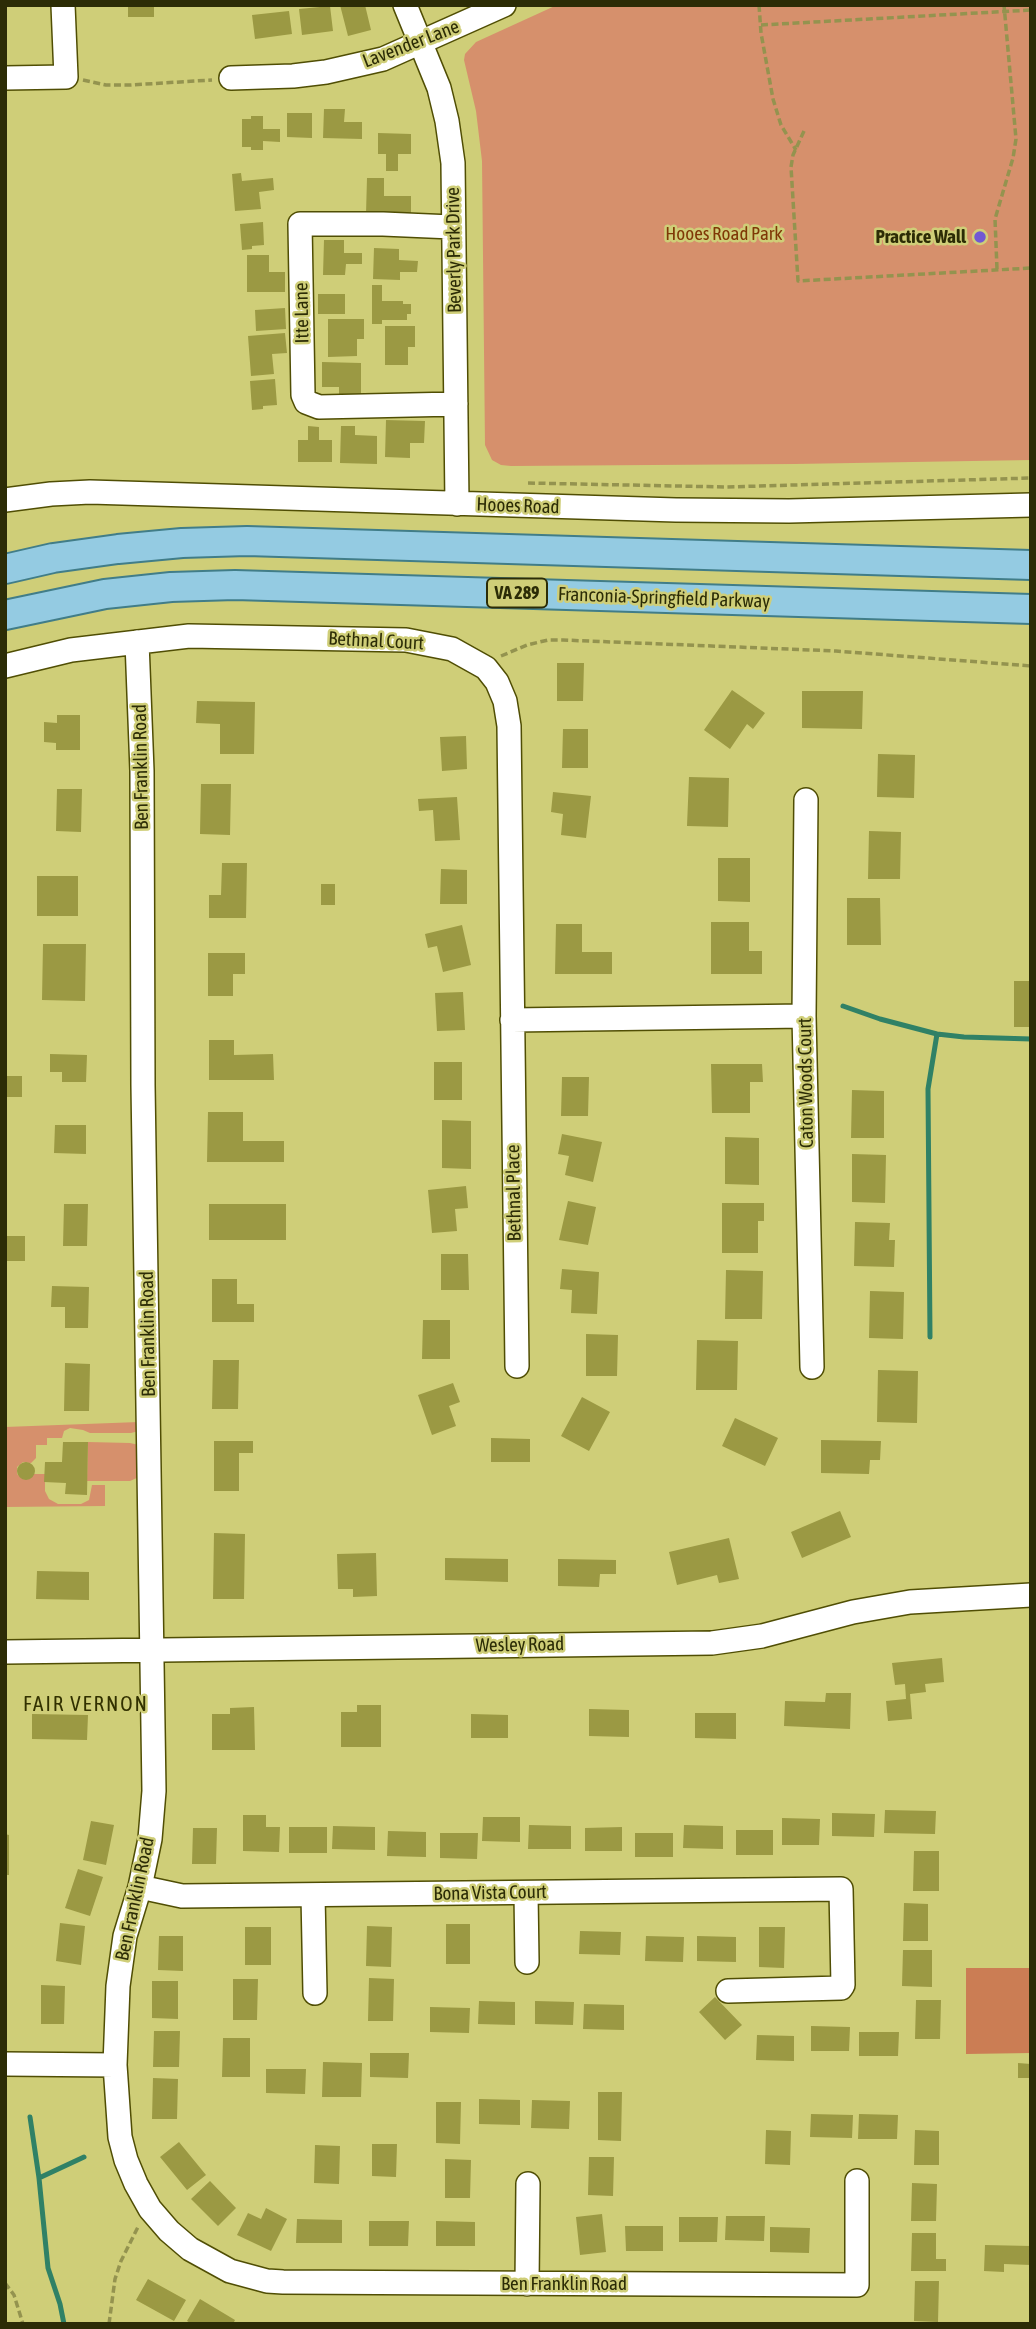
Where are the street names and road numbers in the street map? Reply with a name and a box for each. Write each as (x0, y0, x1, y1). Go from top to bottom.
street label: Lavender Lane (360, 15, 462, 73)
street label: Beverly Park Drive (442, 187, 466, 313)
street label: Itte Lane (290, 282, 314, 344)
street label: Hooes Road (476, 493, 560, 519)
road number: VA 289 (487, 578, 547, 608)
street label: Franconia-Springfield Parkway (558, 583, 770, 613)
street label: Bethnal Court (328, 627, 424, 655)
street label: Ben Franklin Road (129, 704, 153, 830)
street label: Caton Woods Court (793, 1018, 819, 1148)
street label: Bethnal Place (502, 1144, 526, 1242)
street label: Ben Franklin Road (136, 1271, 160, 1397)
street label: Wesley Road (476, 1633, 564, 1657)
street label: Ben Franklin Road (111, 1835, 159, 1963)
street label: Bona Vista Court (433, 1881, 547, 1905)
street label: Ben Franklin Road (501, 2273, 627, 2295)

